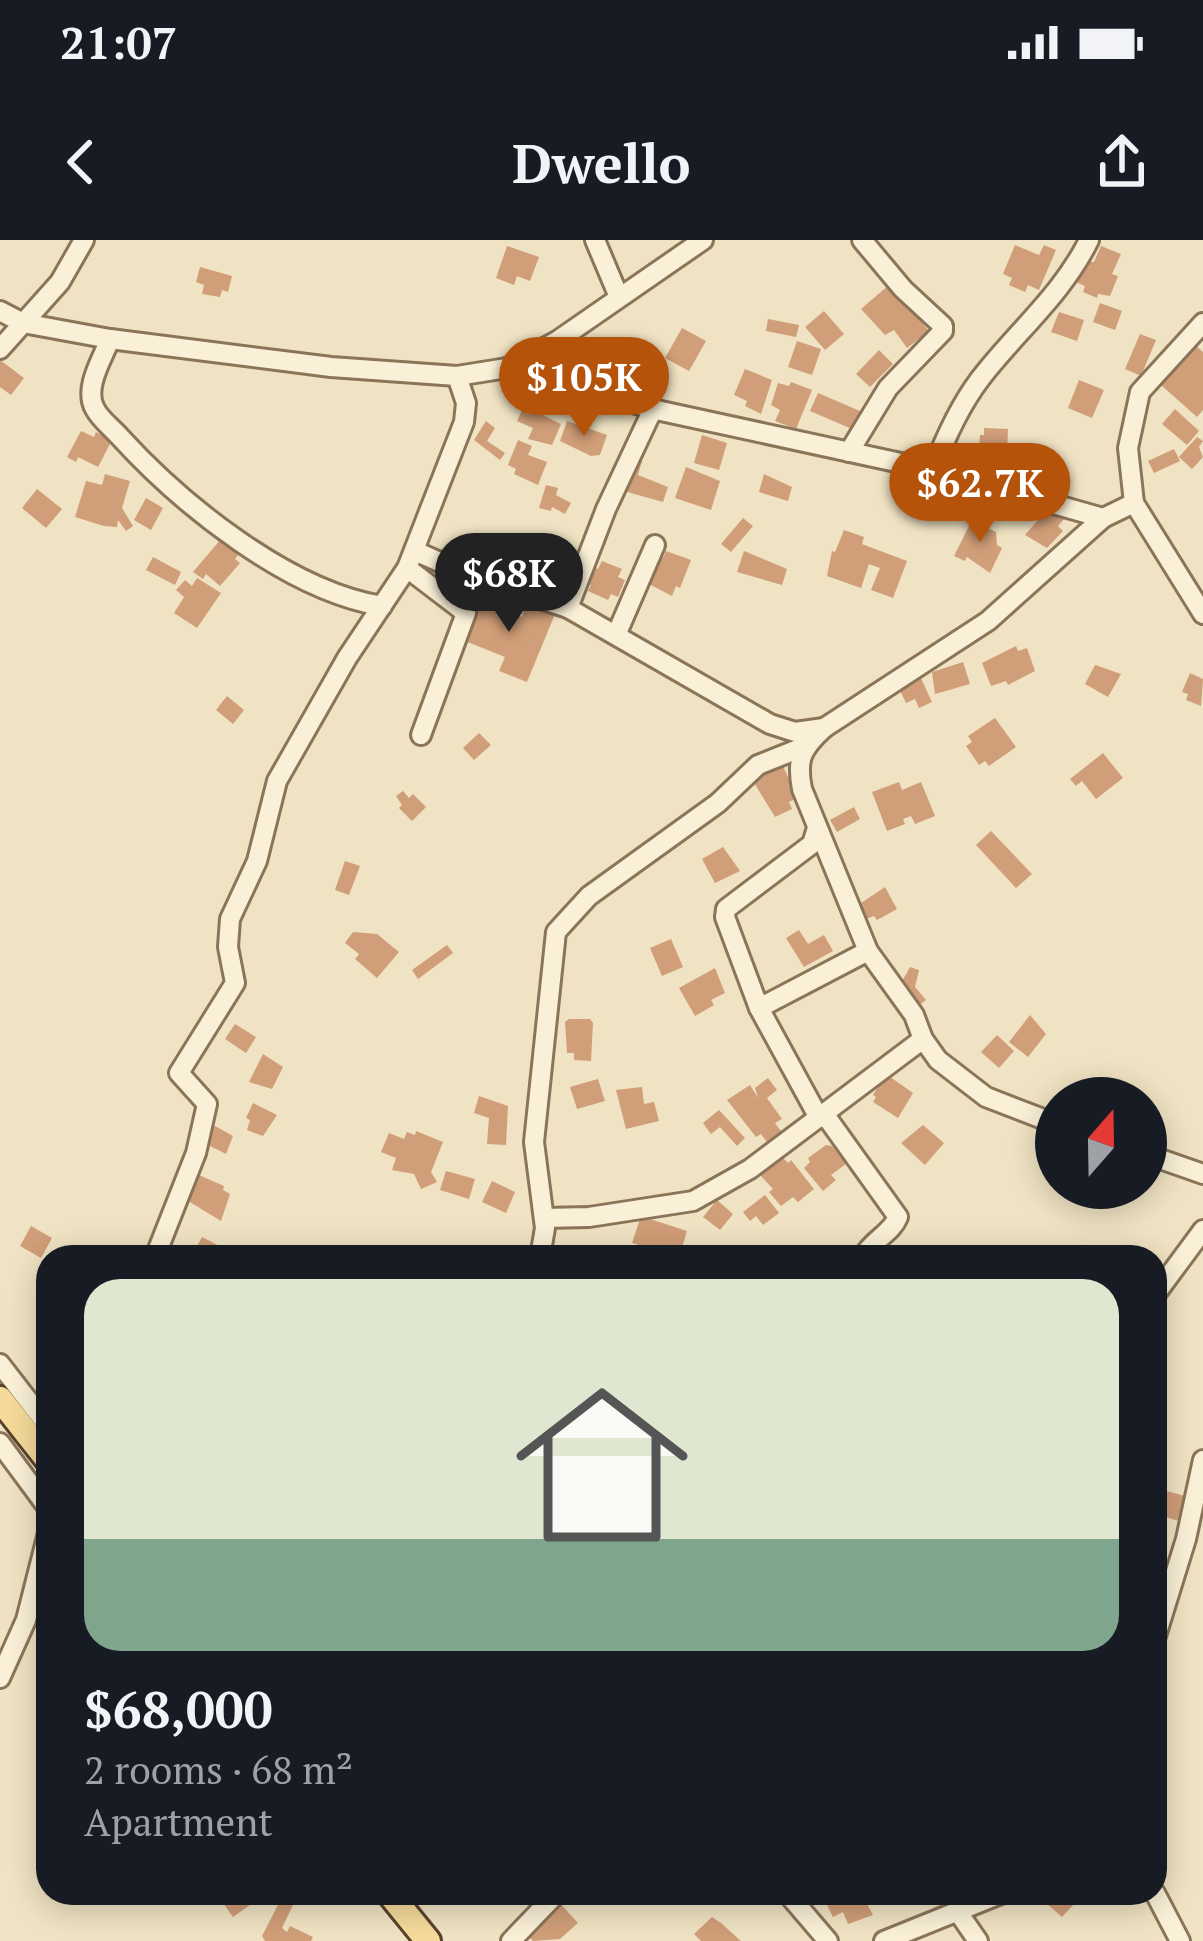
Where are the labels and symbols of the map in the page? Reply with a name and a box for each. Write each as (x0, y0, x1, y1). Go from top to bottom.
pin: $105K (500, 337, 668, 439)
pin: $62.7K (882, 443, 1078, 545)
pin: $68K (438, 533, 580, 635)
north arrow (1035, 1077, 1167, 1209)

